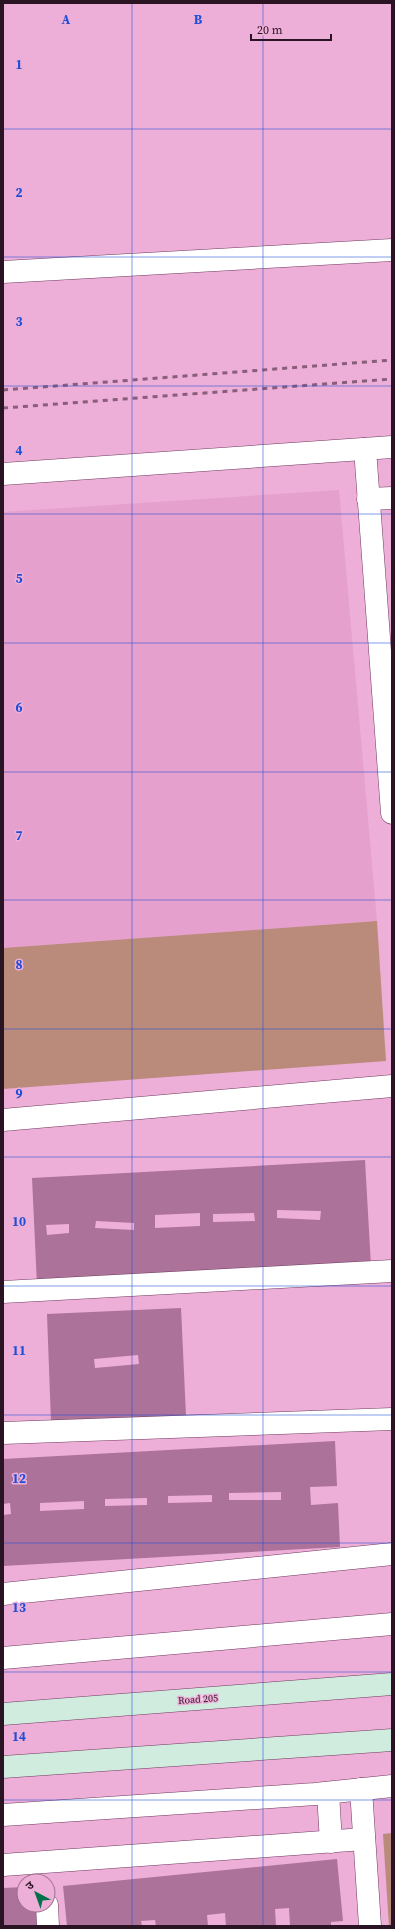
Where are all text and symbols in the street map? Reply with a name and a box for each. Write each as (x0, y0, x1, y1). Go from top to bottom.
text: A (62, 11, 71, 28)
text: B (194, 11, 203, 28)
scale bar (251, 16, 331, 42)
text: 20 m (257, 22, 283, 38)
text: 1 (15, 56, 23, 73)
text: 2 (15, 184, 23, 201)
text: 3 (15, 313, 23, 330)
text: 4 (15, 442, 23, 459)
text: 5 (15, 570, 23, 587)
text: 6 (15, 699, 23, 716)
text: 7 (15, 827, 23, 844)
text: 8 (15, 956, 23, 973)
text: 9 (15, 1085, 23, 1102)
text: 10 (12, 1213, 26, 1230)
text: 11 (12, 1342, 26, 1359)
text: 12 (12, 1470, 26, 1487)
text: 13 (12, 1599, 26, 1616)
street label: Road 205 (178, 1691, 218, 1707)
text: 14 (12, 1728, 26, 1745)
north arrow (16, 1873, 56, 1913)
text: उ (22, 1878, 38, 1894)

